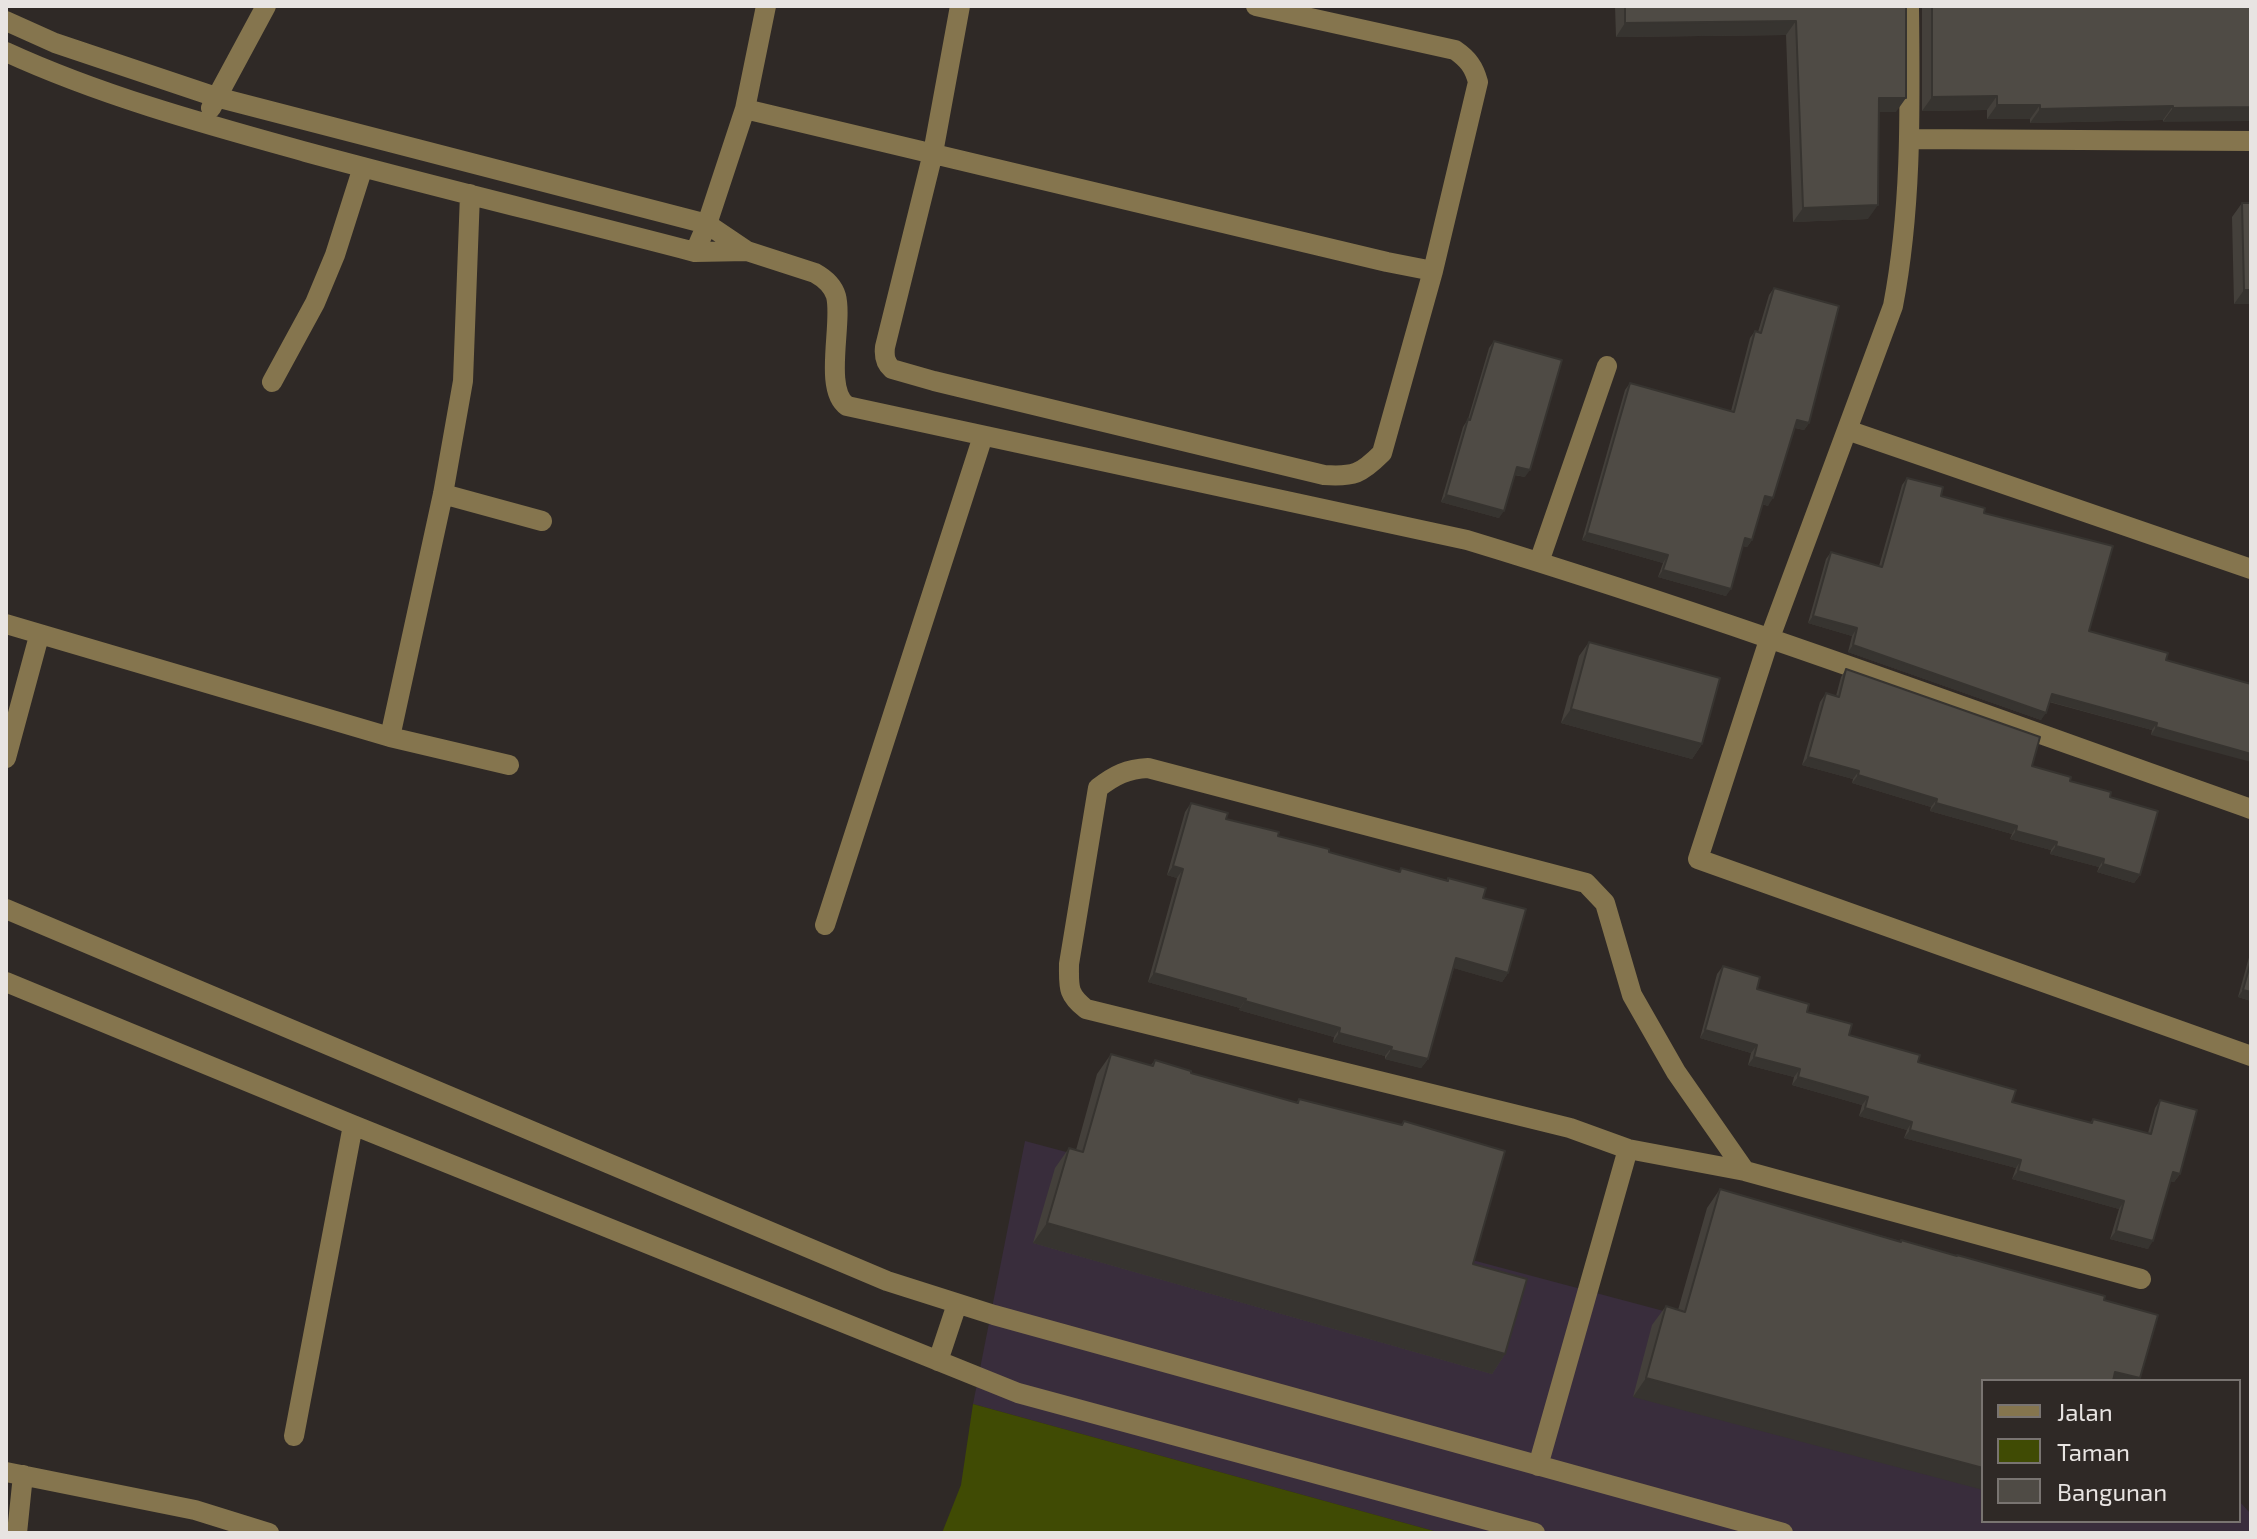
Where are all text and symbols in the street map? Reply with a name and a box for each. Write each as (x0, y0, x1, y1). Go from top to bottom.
legend (1981, 1379, 2241, 1523)
text: Jalan (2057, 1397, 2113, 1426)
text: Taman (2057, 1437, 2130, 1466)
text: Bangunan (2057, 1477, 2167, 1506)

